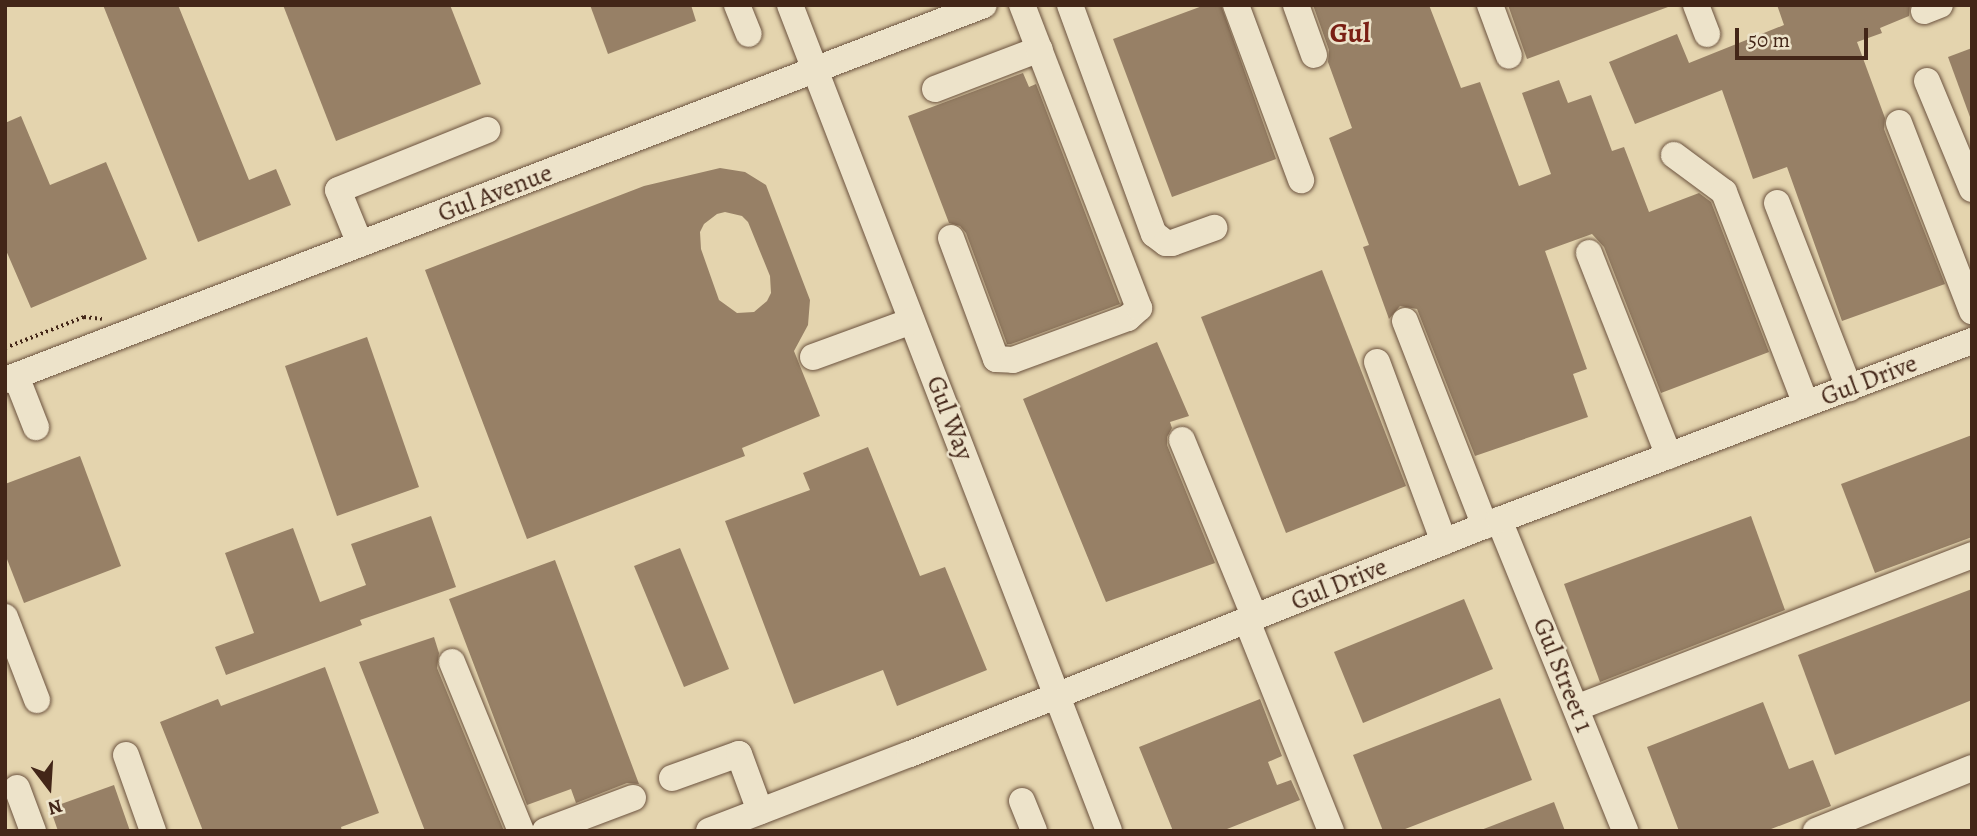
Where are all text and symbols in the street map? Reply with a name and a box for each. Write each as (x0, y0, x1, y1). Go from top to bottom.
scale bar (1739, 14, 1872, 58)
district label: Gul (1330, 16, 1370, 50)
text: 50 m (1748, 26, 1790, 54)
street label: Gul Avenue (433, 157, 557, 229)
street label: Gul Drive (1816, 347, 1922, 413)
street label: Gul Way (920, 371, 980, 465)
street label: Gul Drive (1286, 551, 1392, 617)
street label: Gul Street 1 (1526, 613, 1600, 737)
north arrow (14, 752, 84, 822)
text: N (45, 793, 66, 822)

